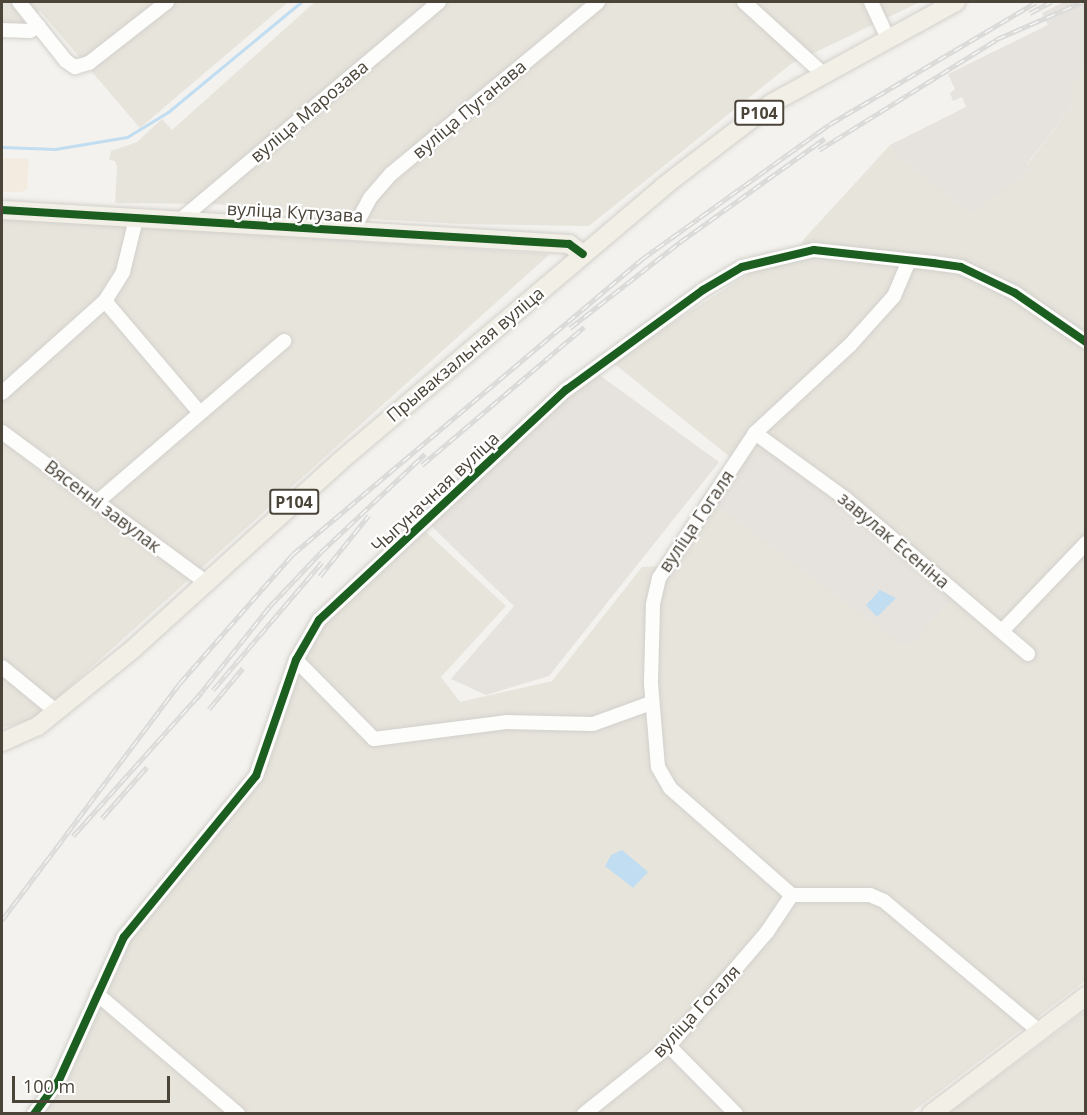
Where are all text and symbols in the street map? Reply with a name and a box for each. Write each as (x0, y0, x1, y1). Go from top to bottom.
street label: вуліца Марозава (246, 55, 372, 167)
street label: вуліца Пуганава (408, 55, 530, 163)
road number: Р104 (734, 100, 784, 126)
street label: вуліца Кутузава (226, 198, 364, 226)
street label: Прывакзальная вуліца (382, 282, 548, 426)
street label: Чыгуначная вуліца (367, 427, 503, 557)
street label: Вясенні завулак (41, 455, 165, 557)
street label: вуліца Гогаля (654, 466, 738, 576)
street label: завулак Есеніна (834, 487, 954, 593)
road number: Р104 (268, 489, 320, 515)
street label: вуліца Гогаля (648, 960, 744, 1062)
scale bar (15, 1064, 172, 1102)
text: 100 m (23, 1074, 75, 1098)

